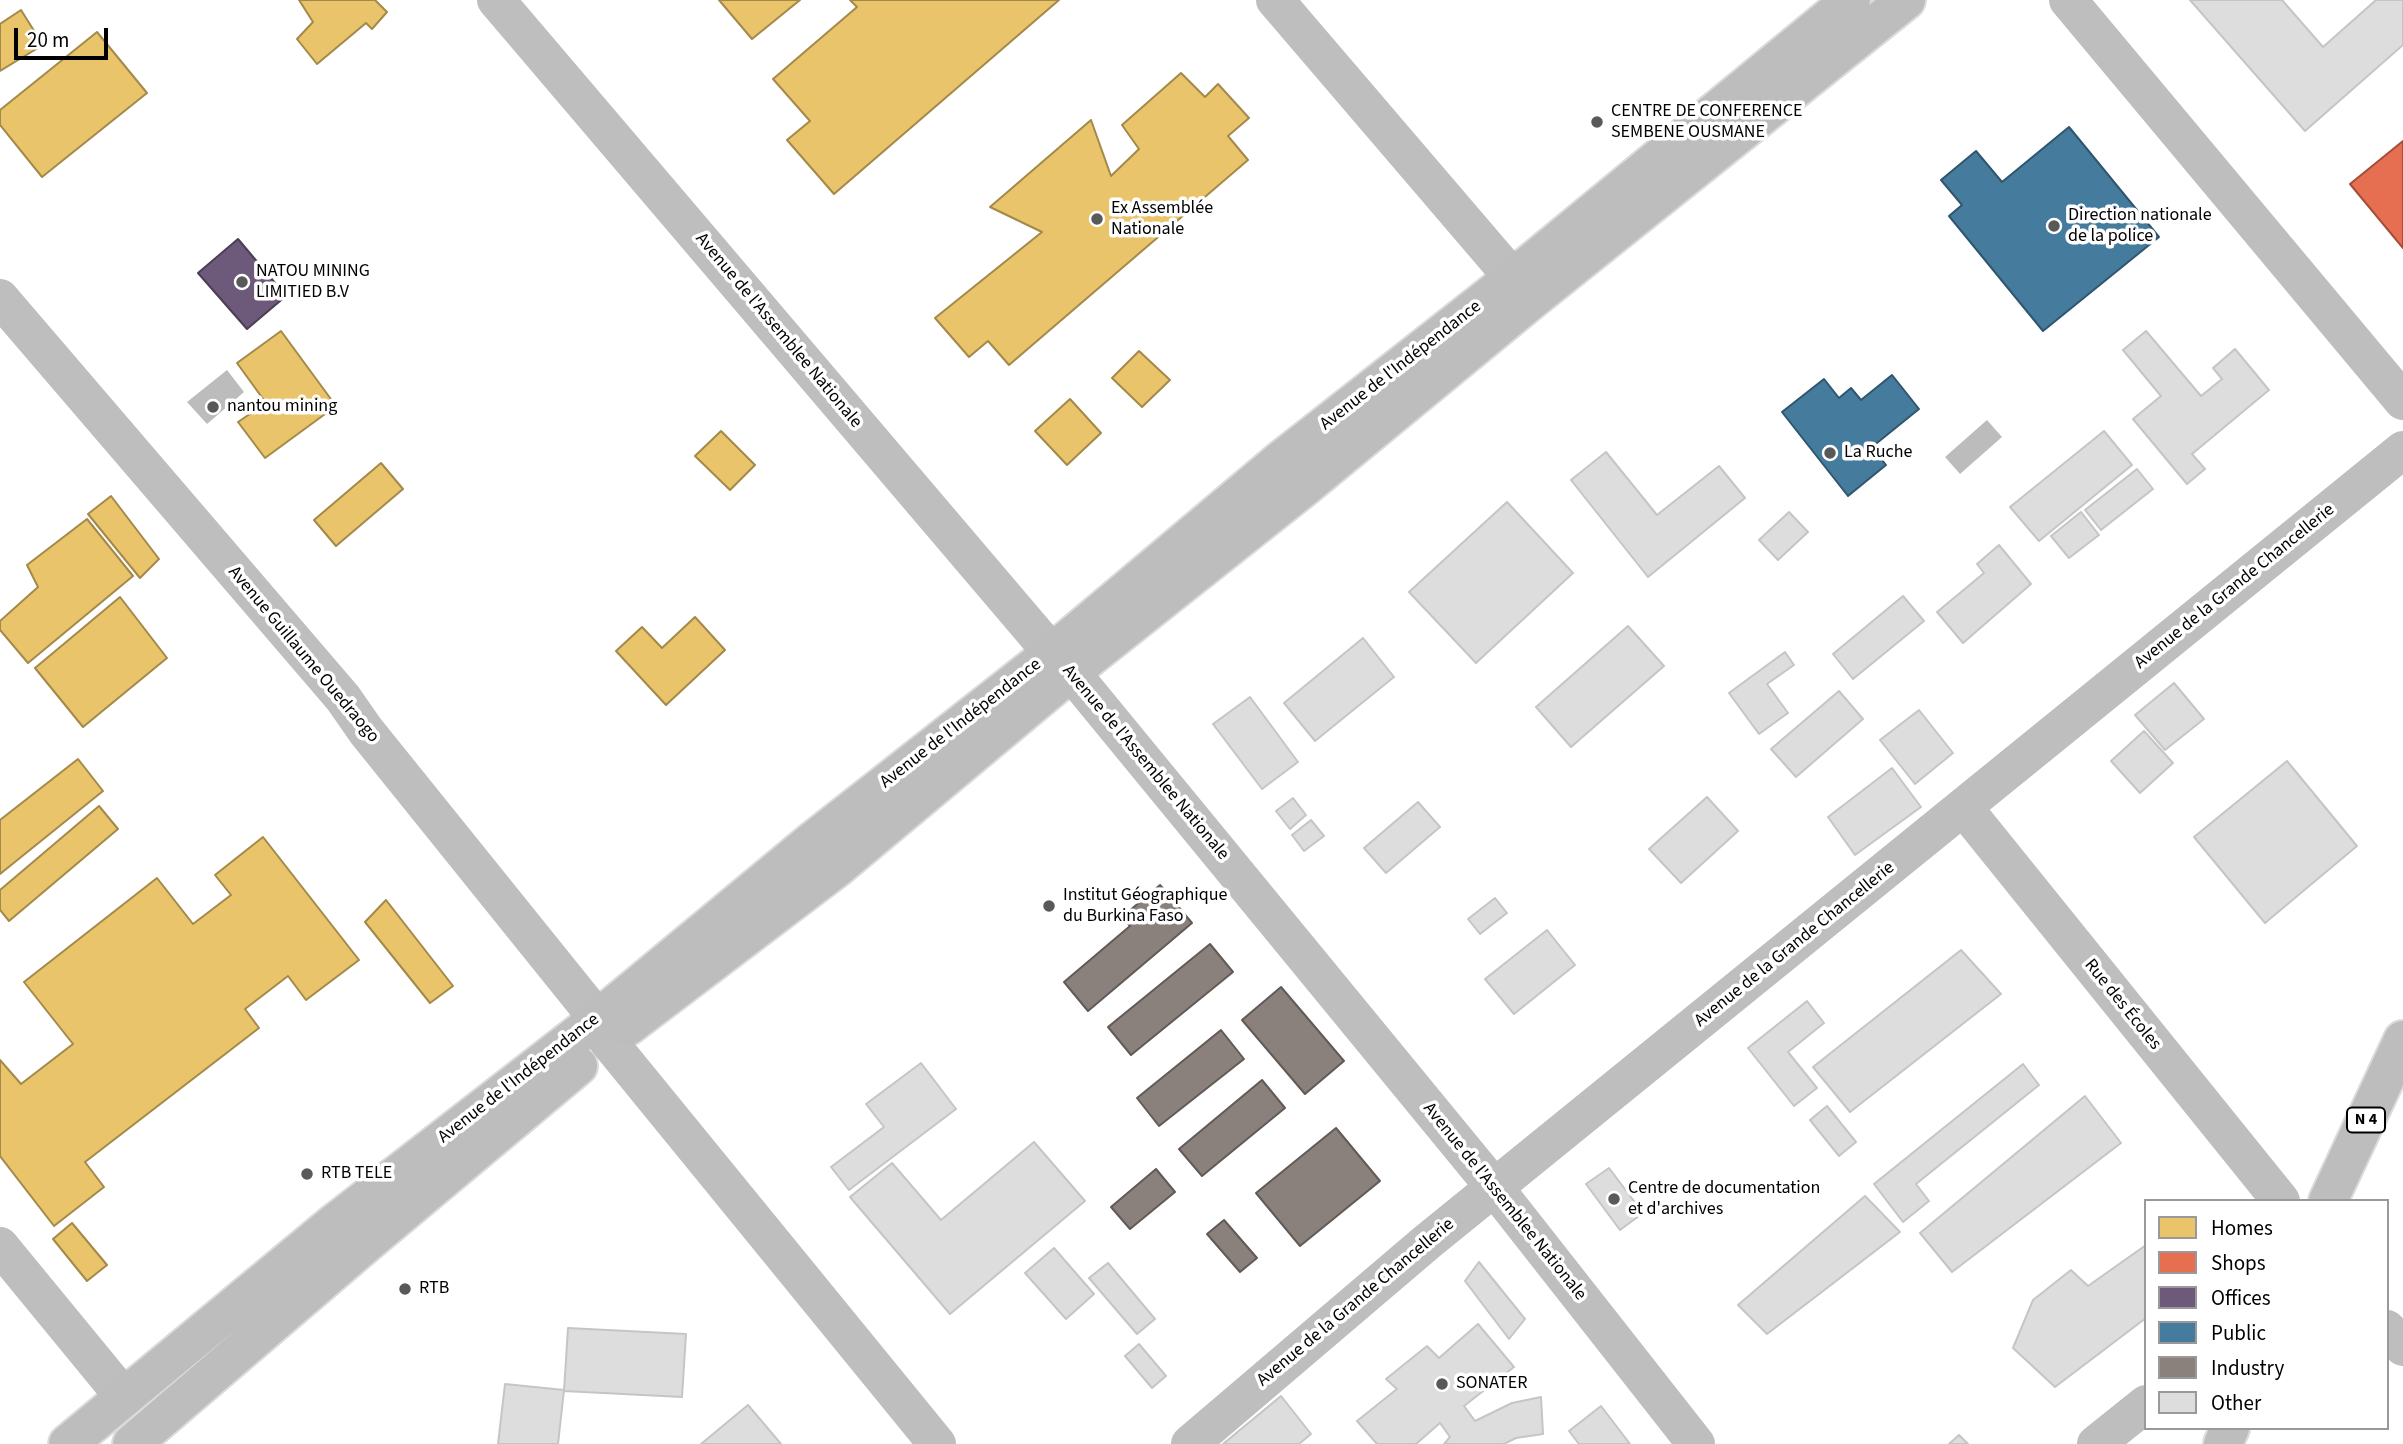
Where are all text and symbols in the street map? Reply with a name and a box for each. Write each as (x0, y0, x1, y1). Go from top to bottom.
scale bar (18, 14, 112, 58)
text: 20 m (27, 25, 69, 55)
place label: CENTRE DE CONFERENCE SEMBENE OUSMANE (1611, 101, 1802, 144)
marker: CENTRE DE CONFERENCE SEMBENE OUSMANE (1589, 114, 1605, 130)
place label: Ex Assemblée Nationale (1111, 198, 1213, 241)
place label: Direction nationale de la police (2068, 205, 2212, 248)
marker: Ex Assemblée Nationale (1089, 211, 1105, 227)
marker: Direction nationale de la police (2046, 218, 2062, 234)
street label: Avenue de l'Assemblee Nationale (690, 229, 866, 433)
place label: NATOU MINING LIMITIED B.V (256, 261, 370, 304)
marker: NATOU MINING LIMITIED B.V (234, 274, 250, 290)
street label: Avenue de l'Indépendance (1316, 296, 1486, 436)
place label: nantou mining (227, 396, 337, 418)
marker: nantou mining (205, 399, 221, 415)
place label: La Ruche (1844, 442, 1912, 464)
marker: La Ruche (1822, 445, 1838, 461)
street label: Avenue de la Grande Chancellerie (2131, 500, 2339, 674)
street label: Avenue Guillaume Ouedraogo (223, 562, 383, 748)
street label: Avenue de l'Indépendance (876, 654, 1046, 794)
street label: Avenue de l'Assemblee Nationale (1057, 661, 1233, 865)
street label: Avenue de la Grande Chancellerie (1691, 858, 1899, 1032)
place label: Institut Géographique du Burkina Faso (1063, 885, 1228, 928)
marker: Institut Géographique du Burkina Faso (1041, 898, 1057, 914)
street label: Rue des Écoles (2079, 955, 2165, 1055)
street label: Avenue de l'Indépendance (434, 1009, 604, 1149)
street label: Avenue de l'Assemblee Nationale (1418, 1099, 1590, 1305)
road number: N 4 (2347, 1108, 2385, 1132)
place label: RTB TELE (321, 1163, 392, 1185)
marker: RTB TELE (299, 1166, 315, 1182)
place label: Centre de documentation et d'archives (1628, 1178, 1820, 1220)
marker: Centre de documentation et d'archives (1606, 1191, 1622, 1207)
legend (2144, 1199, 2389, 1430)
text: Homes (2211, 1213, 2273, 1243)
street label: Avenue de la Grande Chancellerie (1253, 1214, 1459, 1392)
text: Shops (2211, 1248, 2265, 1278)
place label: RTB (419, 1278, 449, 1300)
marker: RTB (397, 1281, 413, 1297)
text: Offices (2211, 1283, 2271, 1313)
text: Public (2211, 1318, 2266, 1348)
text: Industry (2211, 1353, 2284, 1383)
place label: SONATER (1456, 1373, 1527, 1395)
marker: SONATER (1434, 1376, 1450, 1392)
text: Other (2211, 1388, 2261, 1418)

